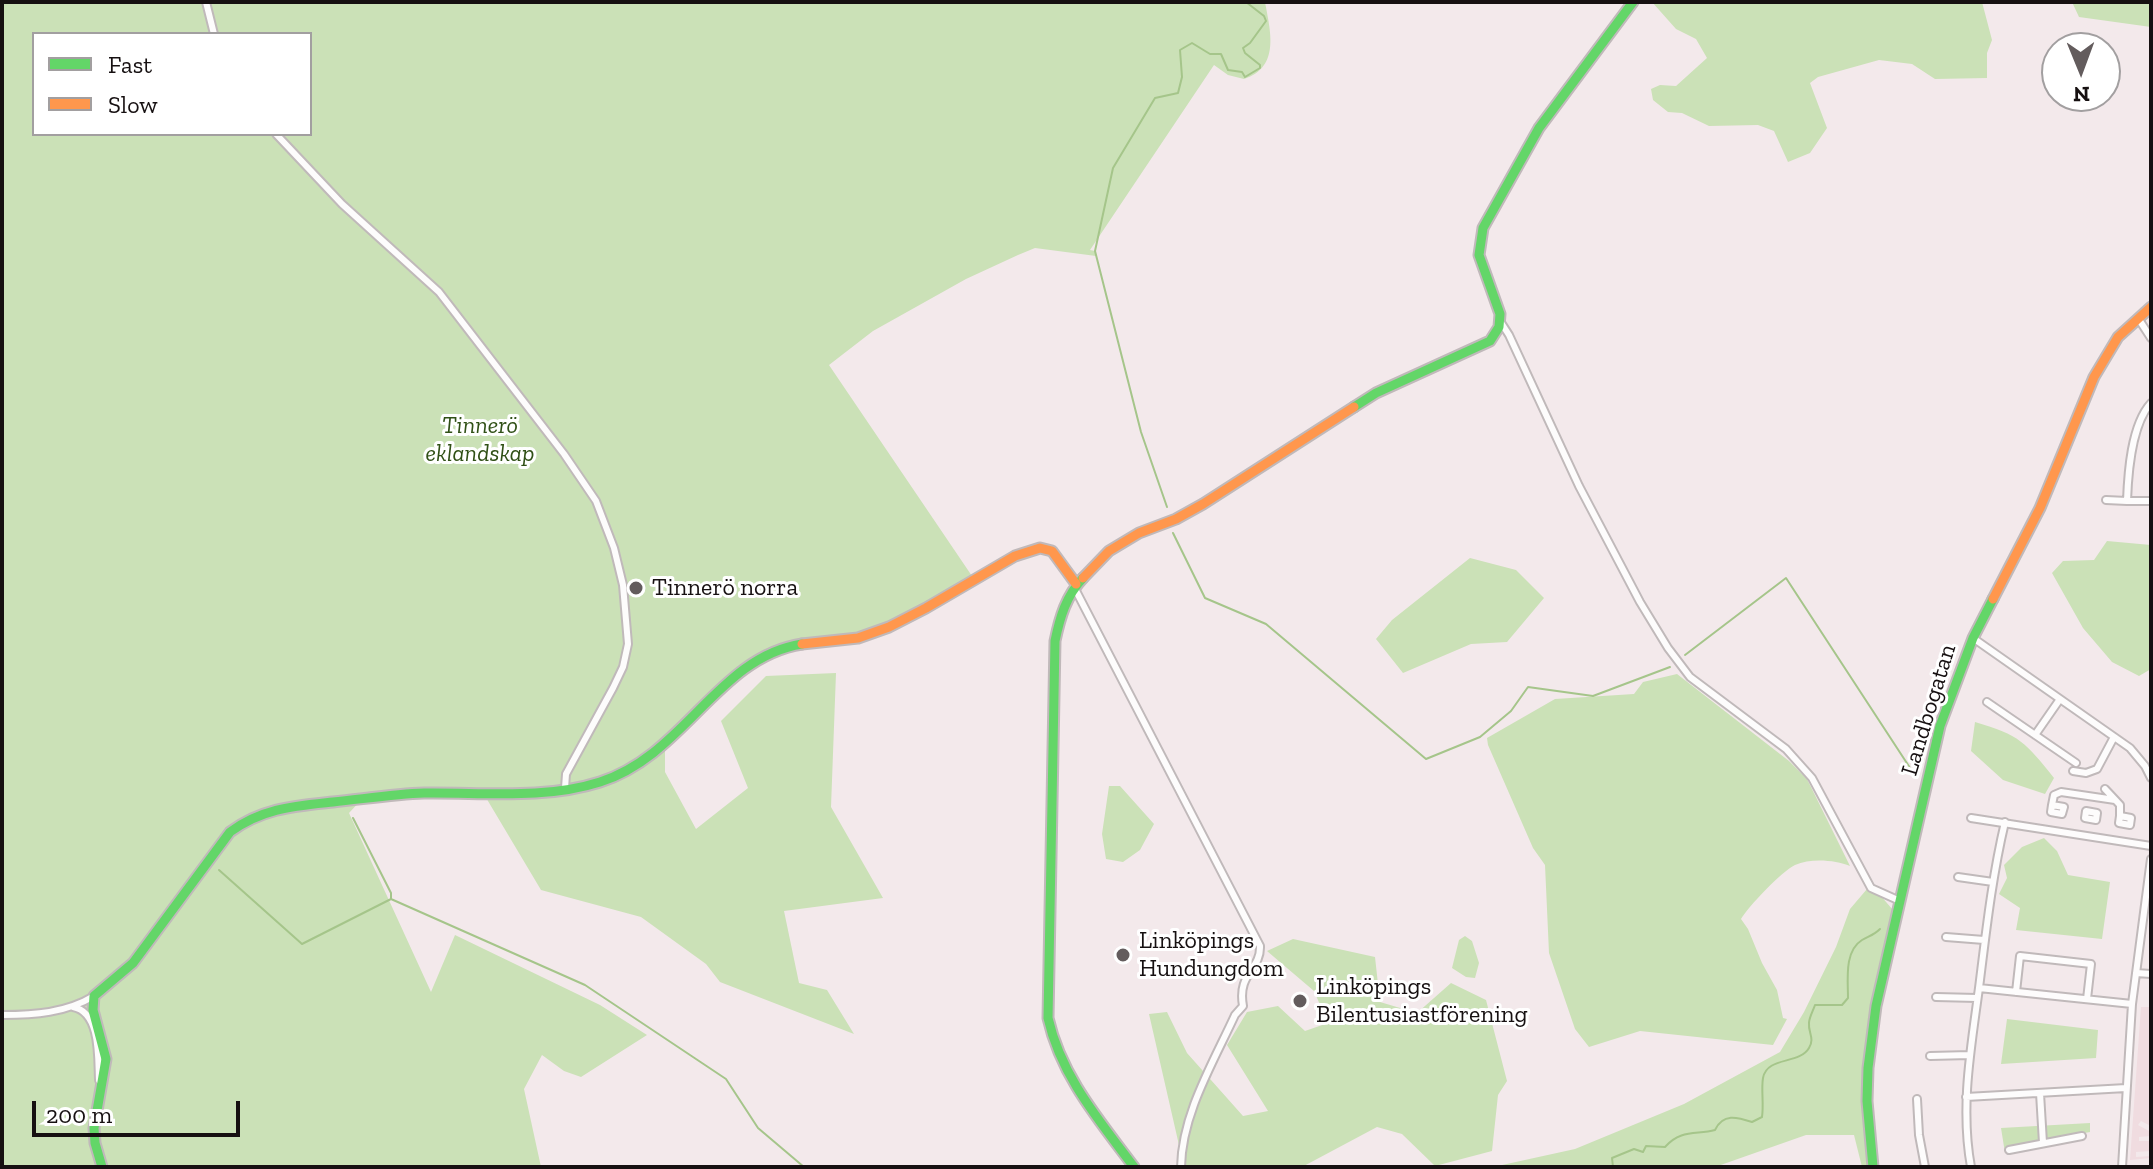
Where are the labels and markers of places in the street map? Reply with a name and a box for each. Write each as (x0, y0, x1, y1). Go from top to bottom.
place label: Tinnerö norra (652, 574, 798, 602)
marker: Tinnerö norra (627, 579, 645, 597)
place label: Linköpings Hundungdom (1139, 927, 1284, 983)
marker: Linköpings Hundungdom (1114, 946, 1132, 964)
place label: Linköpings Bilentusiastförening (1316, 973, 1528, 1029)
marker: Linköpings Bilentusiastförening (1291, 992, 1309, 1010)

